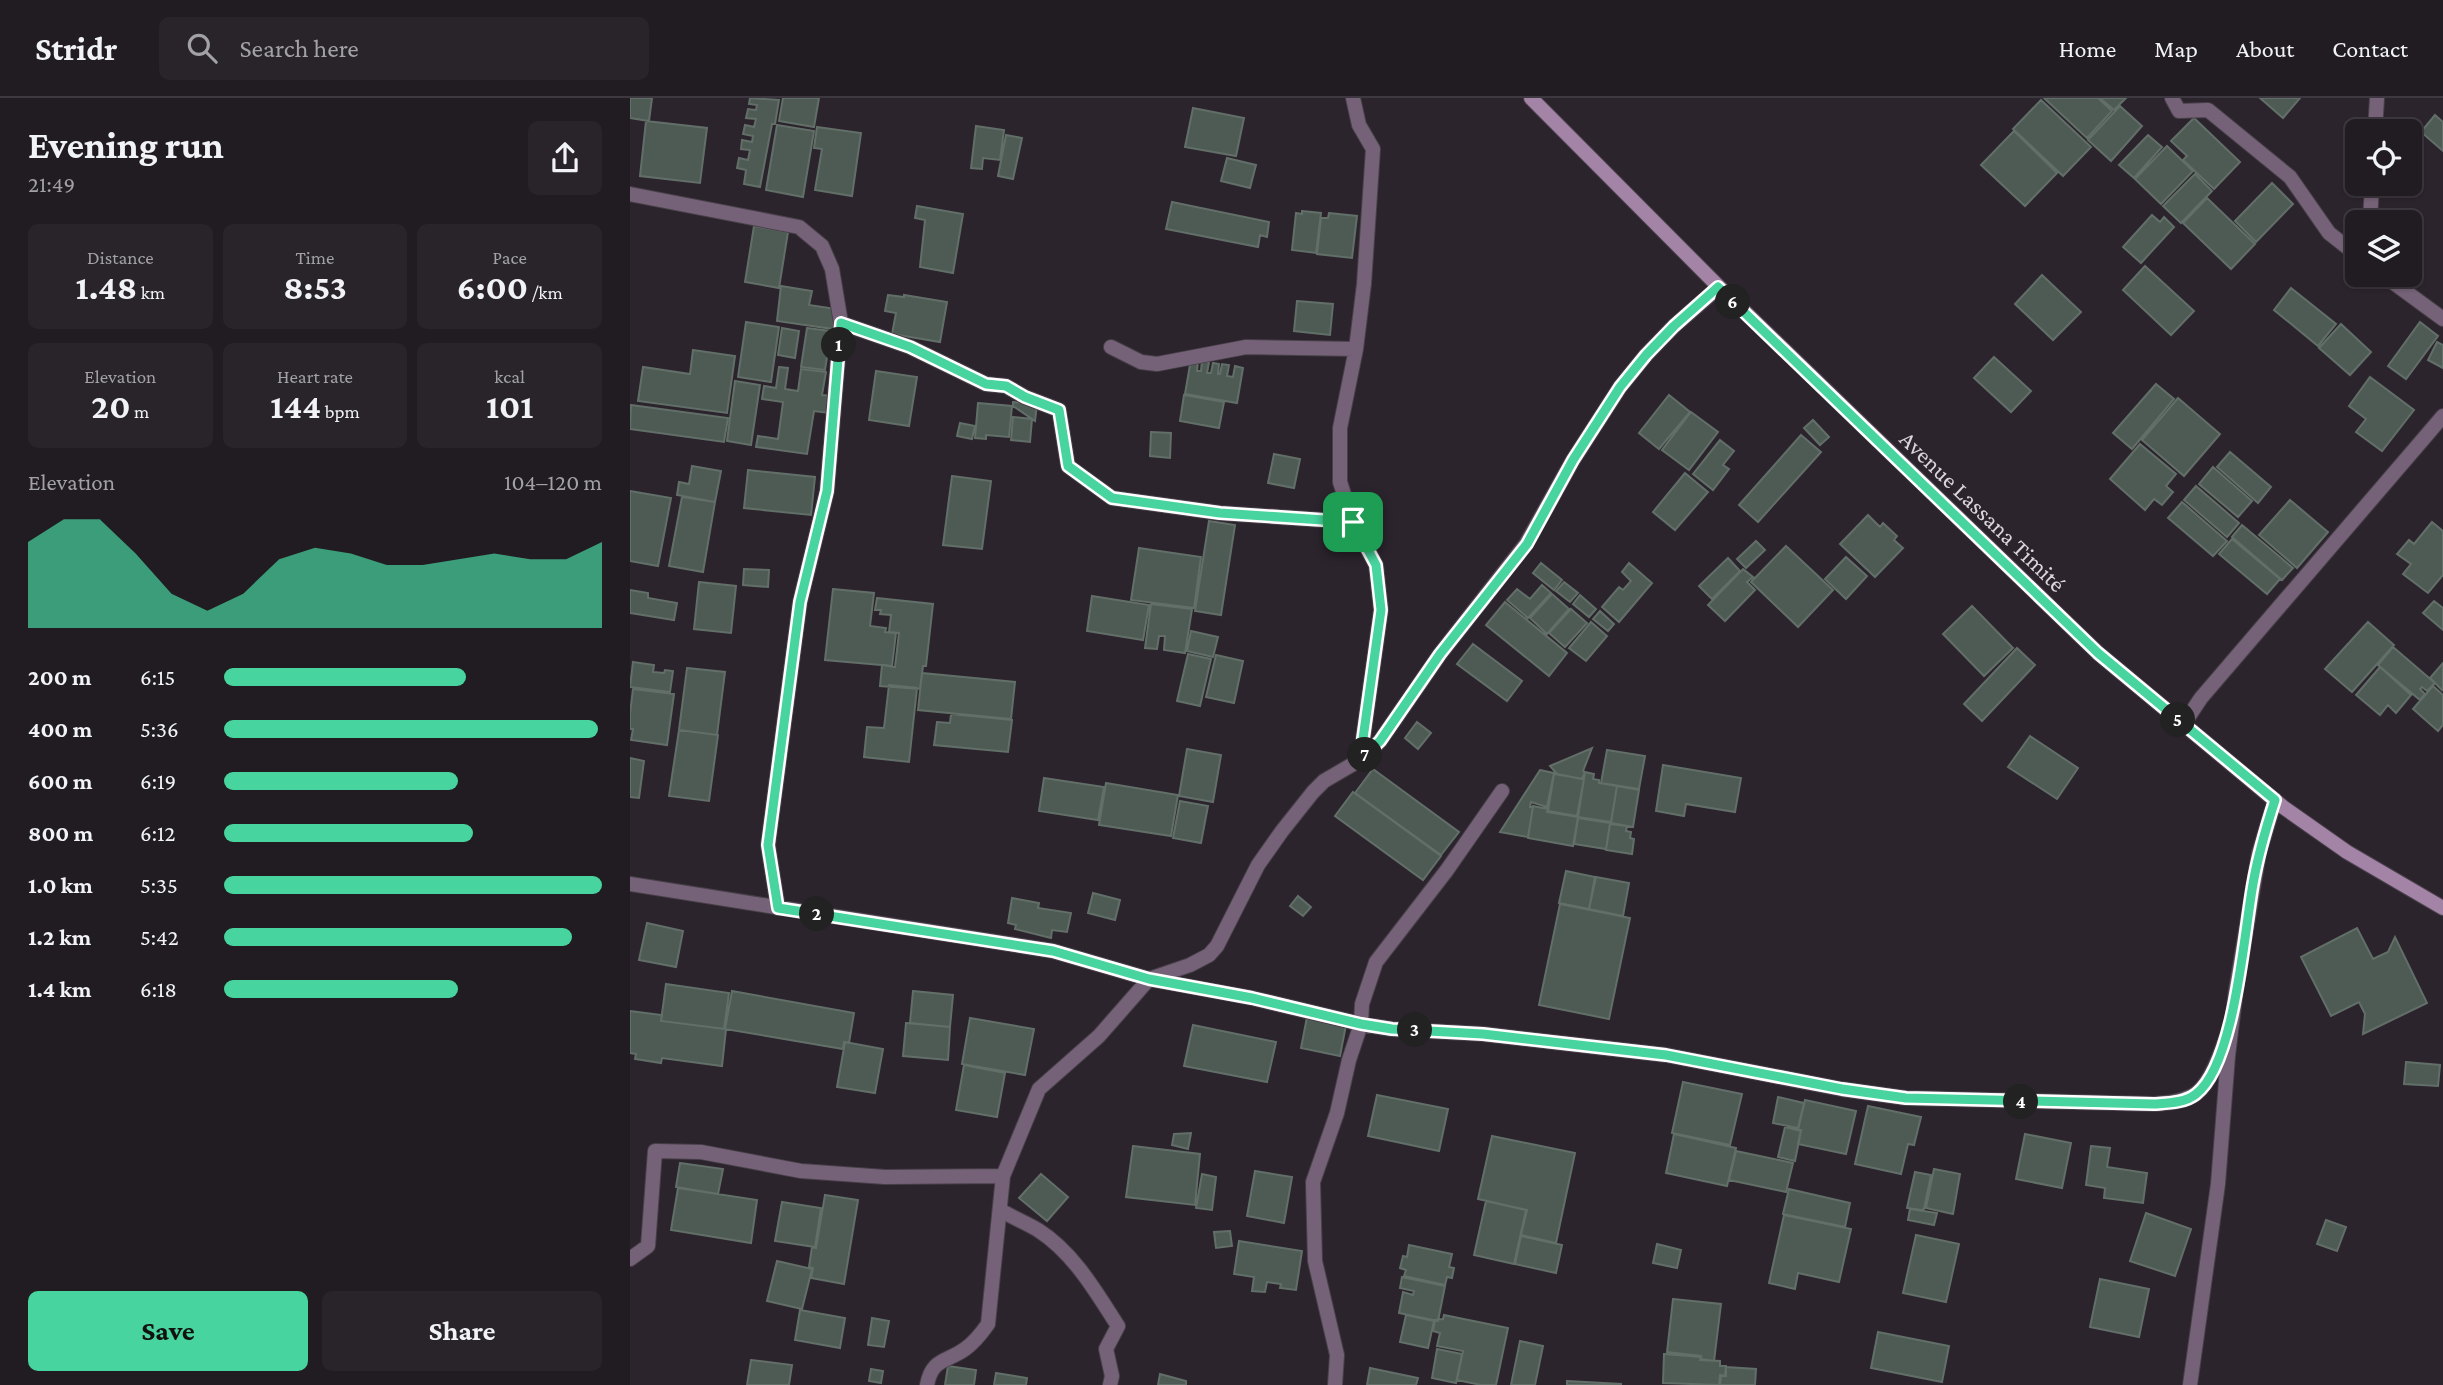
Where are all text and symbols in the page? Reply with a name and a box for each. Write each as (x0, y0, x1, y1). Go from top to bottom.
search box (159, 17, 649, 80)
icon: search (183, 29, 221, 67)
text: Stridr (35, 30, 117, 67)
text: Search here (239, 34, 359, 63)
text: Home (2059, 35, 2116, 62)
text: Map (2154, 35, 2198, 62)
text: About (2236, 35, 2294, 62)
text: Contact (2332, 35, 2408, 62)
map controls (2345, 119, 2422, 287)
button: locate (2345, 119, 2422, 196)
button: share (528, 121, 602, 195)
text: Evening run (28, 124, 224, 166)
text: 21:49 (28, 171, 75, 197)
button: layers (2345, 210, 2422, 287)
text: Distance (87, 247, 154, 268)
text: Time (296, 247, 334, 268)
text: Pace (493, 247, 527, 268)
text: 1.48 (76, 268, 137, 307)
text: 8:53 (283, 268, 347, 307)
text: 6:00 (457, 268, 528, 307)
text: km (137, 282, 165, 303)
text: /km (528, 282, 563, 303)
pin: 6 (1716, 284, 1750, 320)
text: 6 (1727, 291, 1738, 312)
pin: 1 (822, 328, 857, 362)
text: 1 (835, 334, 842, 355)
text: Elevation (84, 366, 156, 387)
text: Heart rate (277, 366, 353, 387)
text: kcal (494, 366, 525, 387)
text: 20 (91, 387, 130, 426)
text: 144 (270, 387, 321, 426)
text: 101 (486, 387, 533, 426)
text: m (130, 401, 149, 422)
text: bpm (321, 401, 360, 422)
street label: Avenue Lassana Timité (1895, 425, 2071, 597)
text: Elevation (28, 469, 115, 495)
text: 104–120 m (504, 469, 602, 495)
pin (1323, 492, 1383, 552)
icon: arrive (1334, 503, 1372, 541)
text: 200 m (28, 664, 92, 690)
text: 6:15 (140, 664, 175, 690)
pin: 5 (2160, 702, 2196, 738)
text: 5 (2173, 709, 2182, 730)
text: 400 m (28, 716, 92, 742)
text: 5:36 (140, 716, 179, 742)
pin: 7 (1348, 738, 1382, 772)
text: 7 (1360, 744, 1369, 765)
text: 600 m (28, 768, 92, 794)
text: 6:19 (140, 768, 176, 794)
text: 800 m (28, 820, 93, 846)
text: 6:12 (140, 820, 176, 846)
text: 1.0 km (28, 872, 93, 898)
text: 5:35 (140, 872, 178, 898)
pin: 2 (800, 896, 834, 932)
text: 2 (812, 903, 821, 924)
text: 1.2 km (28, 924, 91, 950)
text: 5:42 (140, 924, 179, 950)
text: 1.4 km (28, 976, 91, 1002)
text: 6:18 (140, 976, 177, 1002)
pin: 3 (1398, 1012, 1432, 1048)
text: 3 (1410, 1019, 1419, 1040)
pin: 4 (2004, 1084, 2038, 1119)
text: 4 (2015, 1091, 2026, 1112)
button: Save (28, 1291, 308, 1371)
button: Share (322, 1291, 602, 1371)

